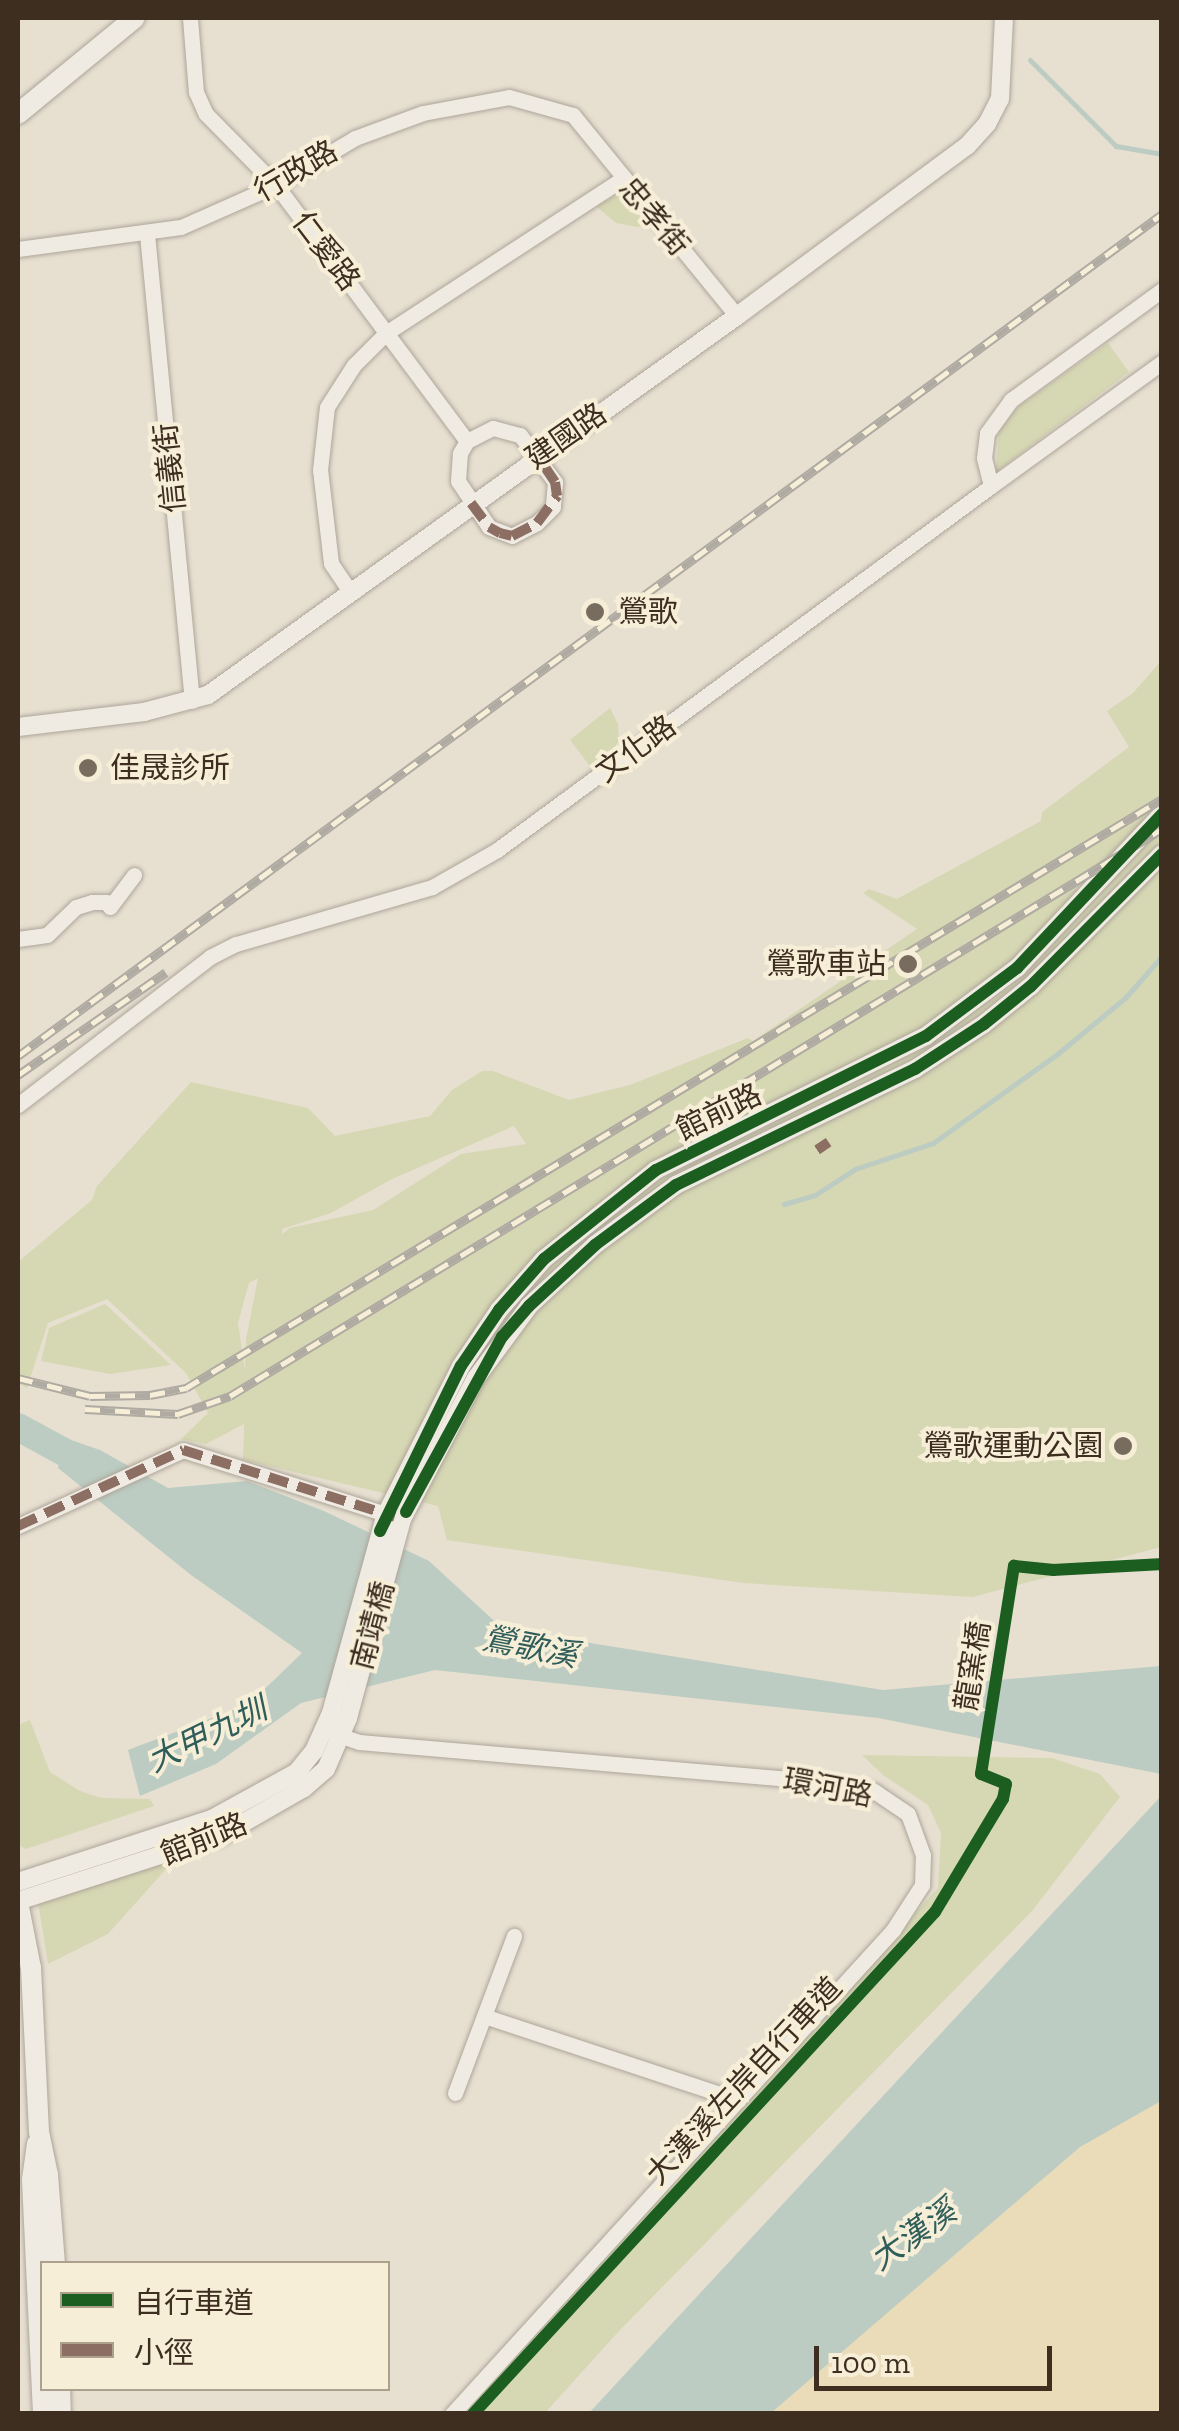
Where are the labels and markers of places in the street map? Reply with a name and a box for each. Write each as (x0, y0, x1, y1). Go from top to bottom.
place label: 鶯歌 (618, 594, 678, 630)
marker: 鶯歌 (582, 599, 608, 625)
place label: 佳晟診所 (110, 750, 230, 786)
marker: 佳晟診所 (75, 755, 101, 781)
place label: 鶯歌車站 (766, 946, 886, 982)
marker: 鶯歌車站 (895, 951, 921, 977)
place label: 鶯歌運動公園 (923, 1428, 1103, 1464)
marker: 鶯歌運動公園 (1112, 1435, 1134, 1457)

